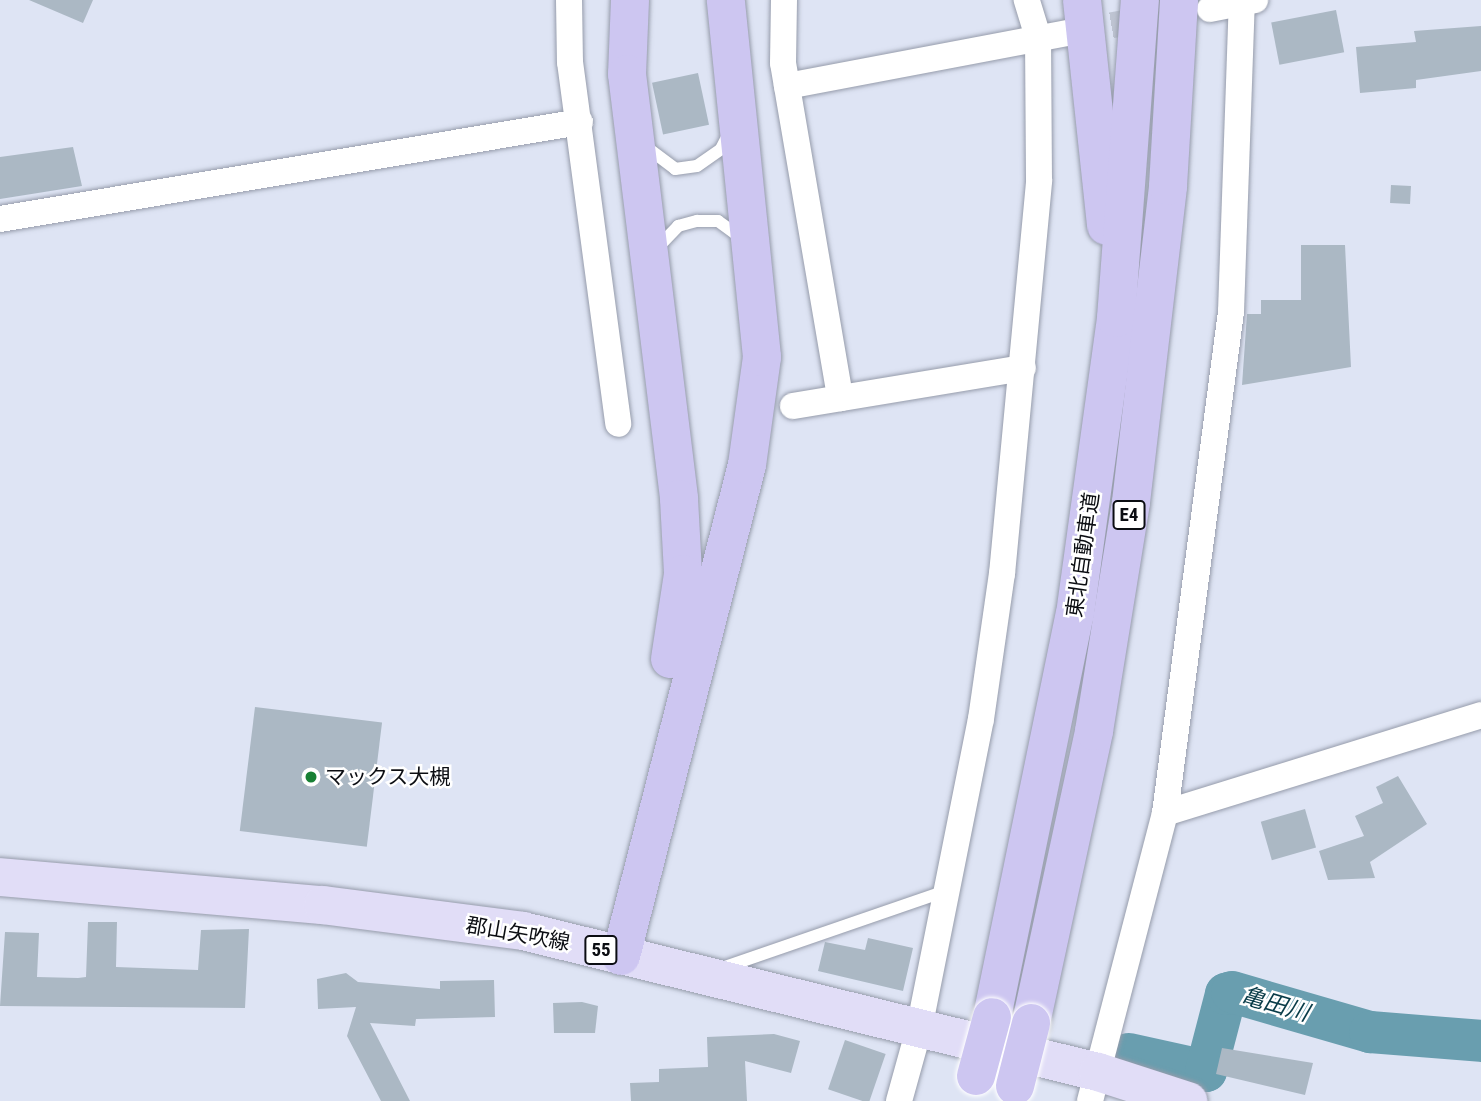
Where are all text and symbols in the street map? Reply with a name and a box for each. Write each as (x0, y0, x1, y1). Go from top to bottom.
street label: 東北自動車道 (1062, 491, 1104, 619)
road number: E4 (1112, 500, 1146, 530)
place label: マックス大槻 (325, 764, 451, 790)
marker: マックス大槻 (303, 769, 319, 785)
street label: 郡山矢吹線 (464, 912, 572, 956)
road number: 55 (584, 934, 618, 966)
water label: 亀田川 (1238, 982, 1312, 1028)

